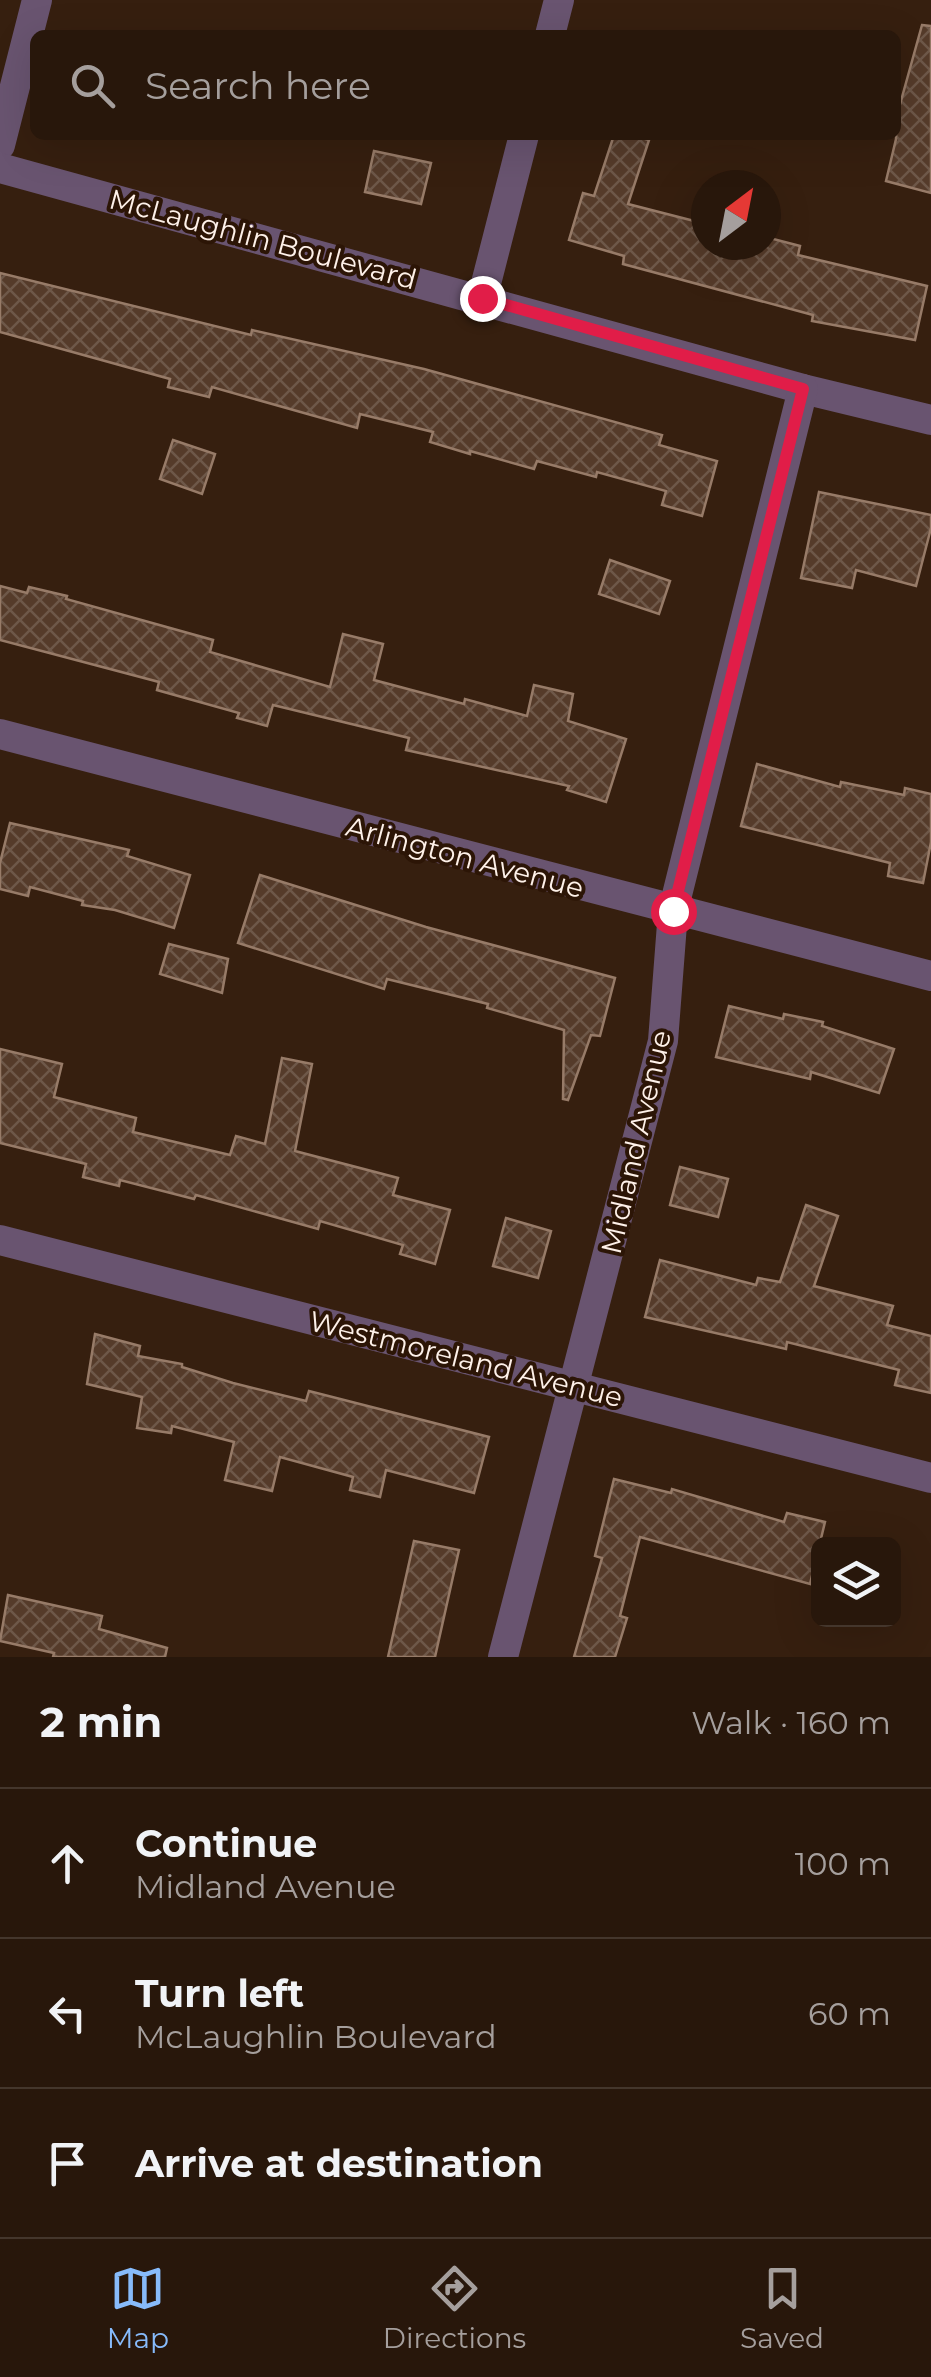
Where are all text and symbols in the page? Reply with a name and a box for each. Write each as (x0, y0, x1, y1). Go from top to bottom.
search box (30, 30, 901, 140)
icon: search (65, 58, 120, 113)
text: Search here (145, 62, 371, 109)
north arrow (691, 170, 781, 260)
street label: McLaughlin Boulevard (106, 182, 420, 296)
route end (460, 276, 506, 322)
street label: Arlington Avenue (342, 809, 588, 905)
route start (651, 889, 697, 935)
street label: Midland Avenue (594, 1027, 678, 1257)
street label: Westmoreland Avenue (306, 1304, 626, 1414)
map controls (811, 1537, 901, 1627)
button: layers (811, 1537, 901, 1627)
text: 2 min (40, 1696, 162, 1748)
text: Walk · 160 m (691, 1703, 891, 1742)
text: Continue (135, 1820, 317, 1867)
icon: ahead (40, 1836, 95, 1891)
text: 100 m (795, 1844, 891, 1883)
text: Midland Avenue (135, 1867, 396, 1906)
text: Turn left (135, 1970, 304, 2017)
icon: left (40, 1986, 95, 2041)
text: 60 m (808, 1994, 891, 2033)
text: McLaughlin Boulevard (135, 2017, 497, 2056)
icon: arrive (40, 2136, 95, 2191)
text: Arrive at destination (135, 2140, 543, 2187)
tab: Map (107, 2261, 169, 2355)
tab: Directions (383, 2261, 526, 2355)
tab: Saved (740, 2261, 824, 2355)

